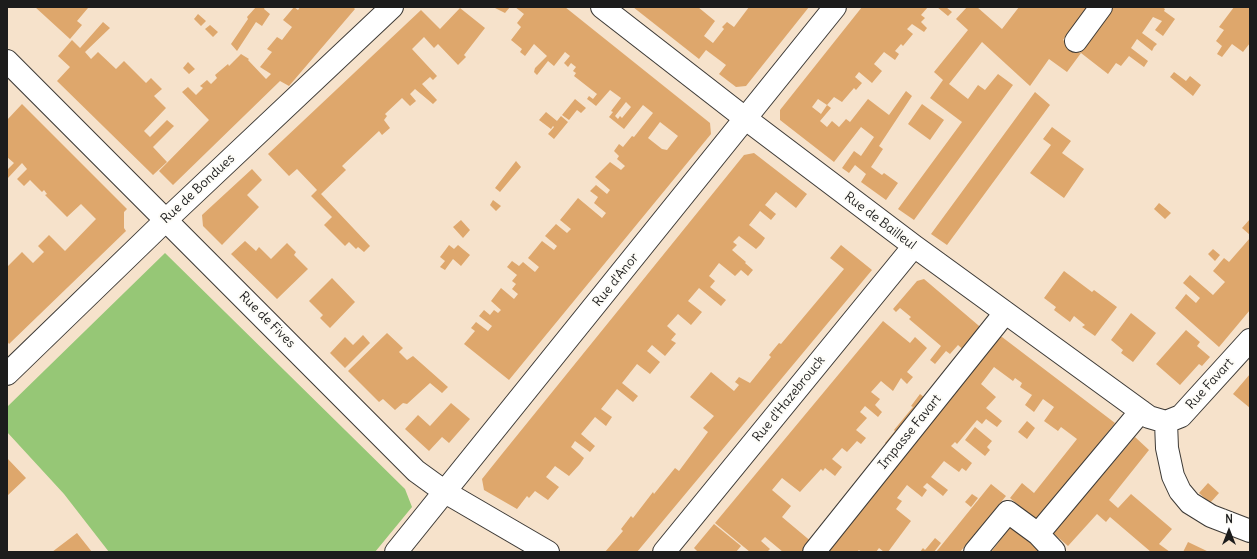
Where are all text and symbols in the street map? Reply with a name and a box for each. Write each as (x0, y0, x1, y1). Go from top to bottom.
street label: Rue de Bondues (158, 151, 238, 227)
street label: Rue de Bailleul (841, 189, 919, 253)
street label: Rue d'Anor (590, 250, 642, 310)
street label: Rue de Fives (236, 289, 298, 351)
street label: Rue d'Hazebrouck (750, 353, 828, 445)
street label: Rue Favart (1183, 355, 1237, 413)
street label: Impasse Favart (875, 392, 945, 472)
north arrow (1209, 511, 1249, 551)
text: N (1225, 512, 1233, 526)

